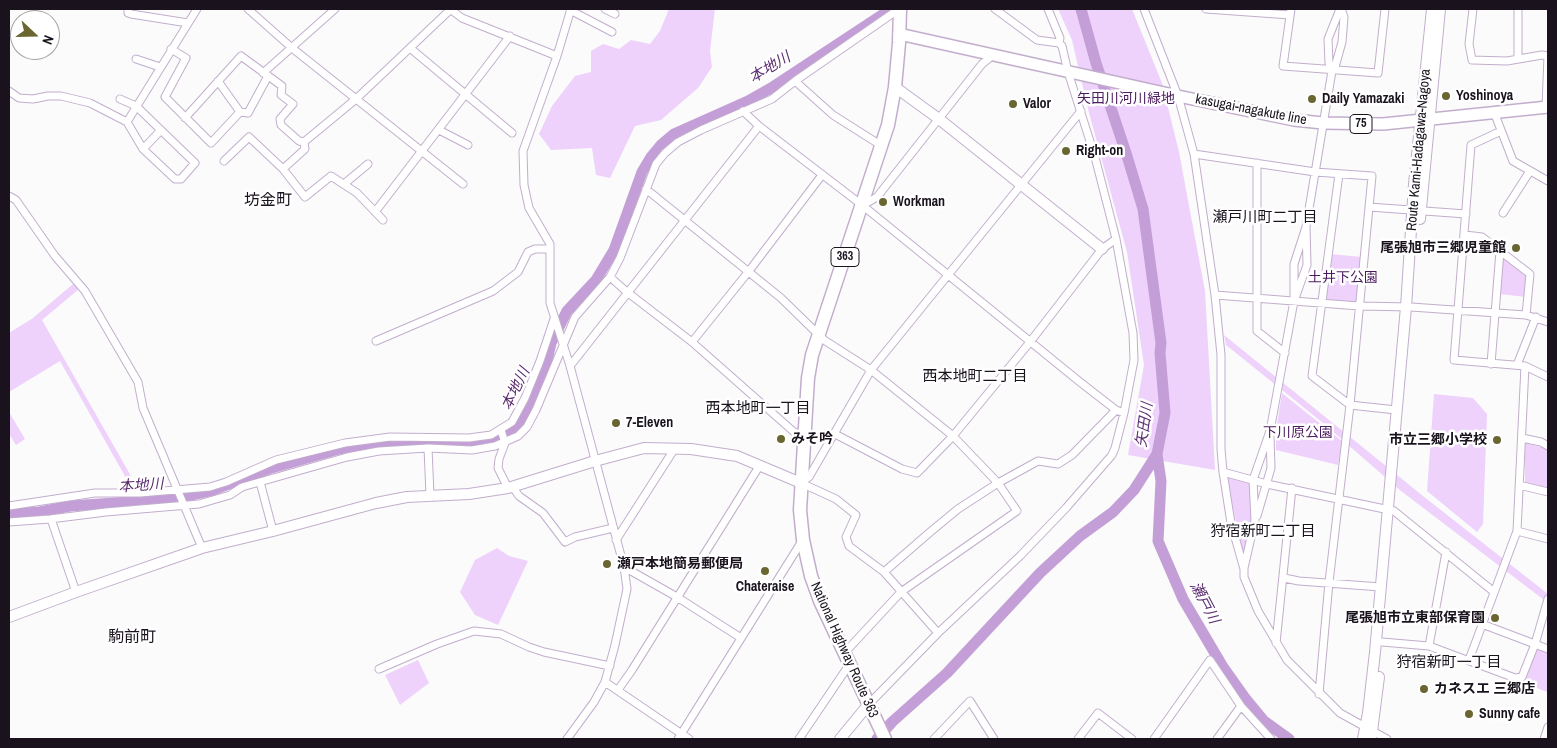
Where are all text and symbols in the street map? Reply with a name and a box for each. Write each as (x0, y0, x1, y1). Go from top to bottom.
north arrow (10, 10, 60, 60)
text: N (38, 33, 58, 47)
water label: 本地川 (746, 49, 794, 87)
street label: Route Kami-Hadagawa-Nagoya (1404, 68, 1434, 232)
place label: Yoshinoya (1456, 88, 1513, 104)
marker: Yoshinoya (1440, 90, 1452, 102)
park label: 矢田川河川緑地 (1077, 91, 1175, 107)
street label: kasugai-nagakute line (1194, 91, 1308, 129)
place label: Daily Yamazaki (1322, 91, 1404, 107)
marker: Daily Yamazaki (1306, 93, 1318, 105)
place label: Valor (1023, 96, 1051, 112)
marker: Valor (1007, 98, 1019, 110)
road number: 75 (1350, 115, 1372, 134)
place label: Right-on (1076, 143, 1123, 159)
marker: Right-on (1060, 145, 1072, 157)
district label: 坊金町 (244, 191, 292, 211)
place label: Workman (893, 194, 945, 210)
marker: Workman (877, 196, 889, 208)
district label: 瀬戸川町二丁目 (1213, 209, 1317, 227)
place label: 尾張旭市三郷児童館 (1380, 240, 1506, 256)
marker: 尾張旭市三郷児童館 (1510, 242, 1522, 254)
road number: 363 (831, 248, 859, 266)
park label: 土井下公園 (1308, 270, 1378, 286)
water label: 本地川 (498, 365, 534, 413)
district label: 西本地町二丁目 (923, 368, 1027, 386)
district label: 西本地町一丁目 (706, 400, 810, 418)
water label: 矢田川 (1133, 401, 1157, 449)
place label: 7-Eleven (626, 415, 673, 431)
marker: 7-Eleven (610, 417, 622, 429)
park label: 下川原公園 (1263, 425, 1333, 441)
place label: みそ吟 (791, 431, 833, 447)
place label: 市立三郷小学校 (1389, 432, 1487, 448)
marker: みそ吟 (775, 433, 787, 445)
marker: 市立三郷小学校 (1491, 434, 1503, 446)
water label: 本地川 (118, 475, 164, 497)
district label: 狩宿新町二丁目 (1211, 523, 1315, 541)
place label: 瀬戸本地簡易郵便局 (617, 556, 743, 572)
marker: 瀬戸本地簡易郵便局 (601, 558, 613, 570)
marker: Chateraise (759, 565, 771, 577)
place label: Chateraise (736, 579, 794, 595)
water label: 瀬戸川 (1185, 579, 1223, 627)
street label: National Highway Route 363 (806, 580, 882, 720)
place label: 尾張旭市立東部保育園 (1345, 610, 1485, 626)
marker: 尾張旭市立東部保育園 (1489, 612, 1501, 624)
district label: 駒前町 (108, 628, 156, 648)
district label: 狩宿新町一丁目 (1397, 654, 1501, 672)
place label: カネスエ 三郷店 (1434, 681, 1535, 697)
marker: カネスエ 三郷店 (1418, 683, 1430, 695)
place label: Sunny cafe (1479, 706, 1540, 722)
marker: Sunny cafe (1463, 708, 1475, 720)

